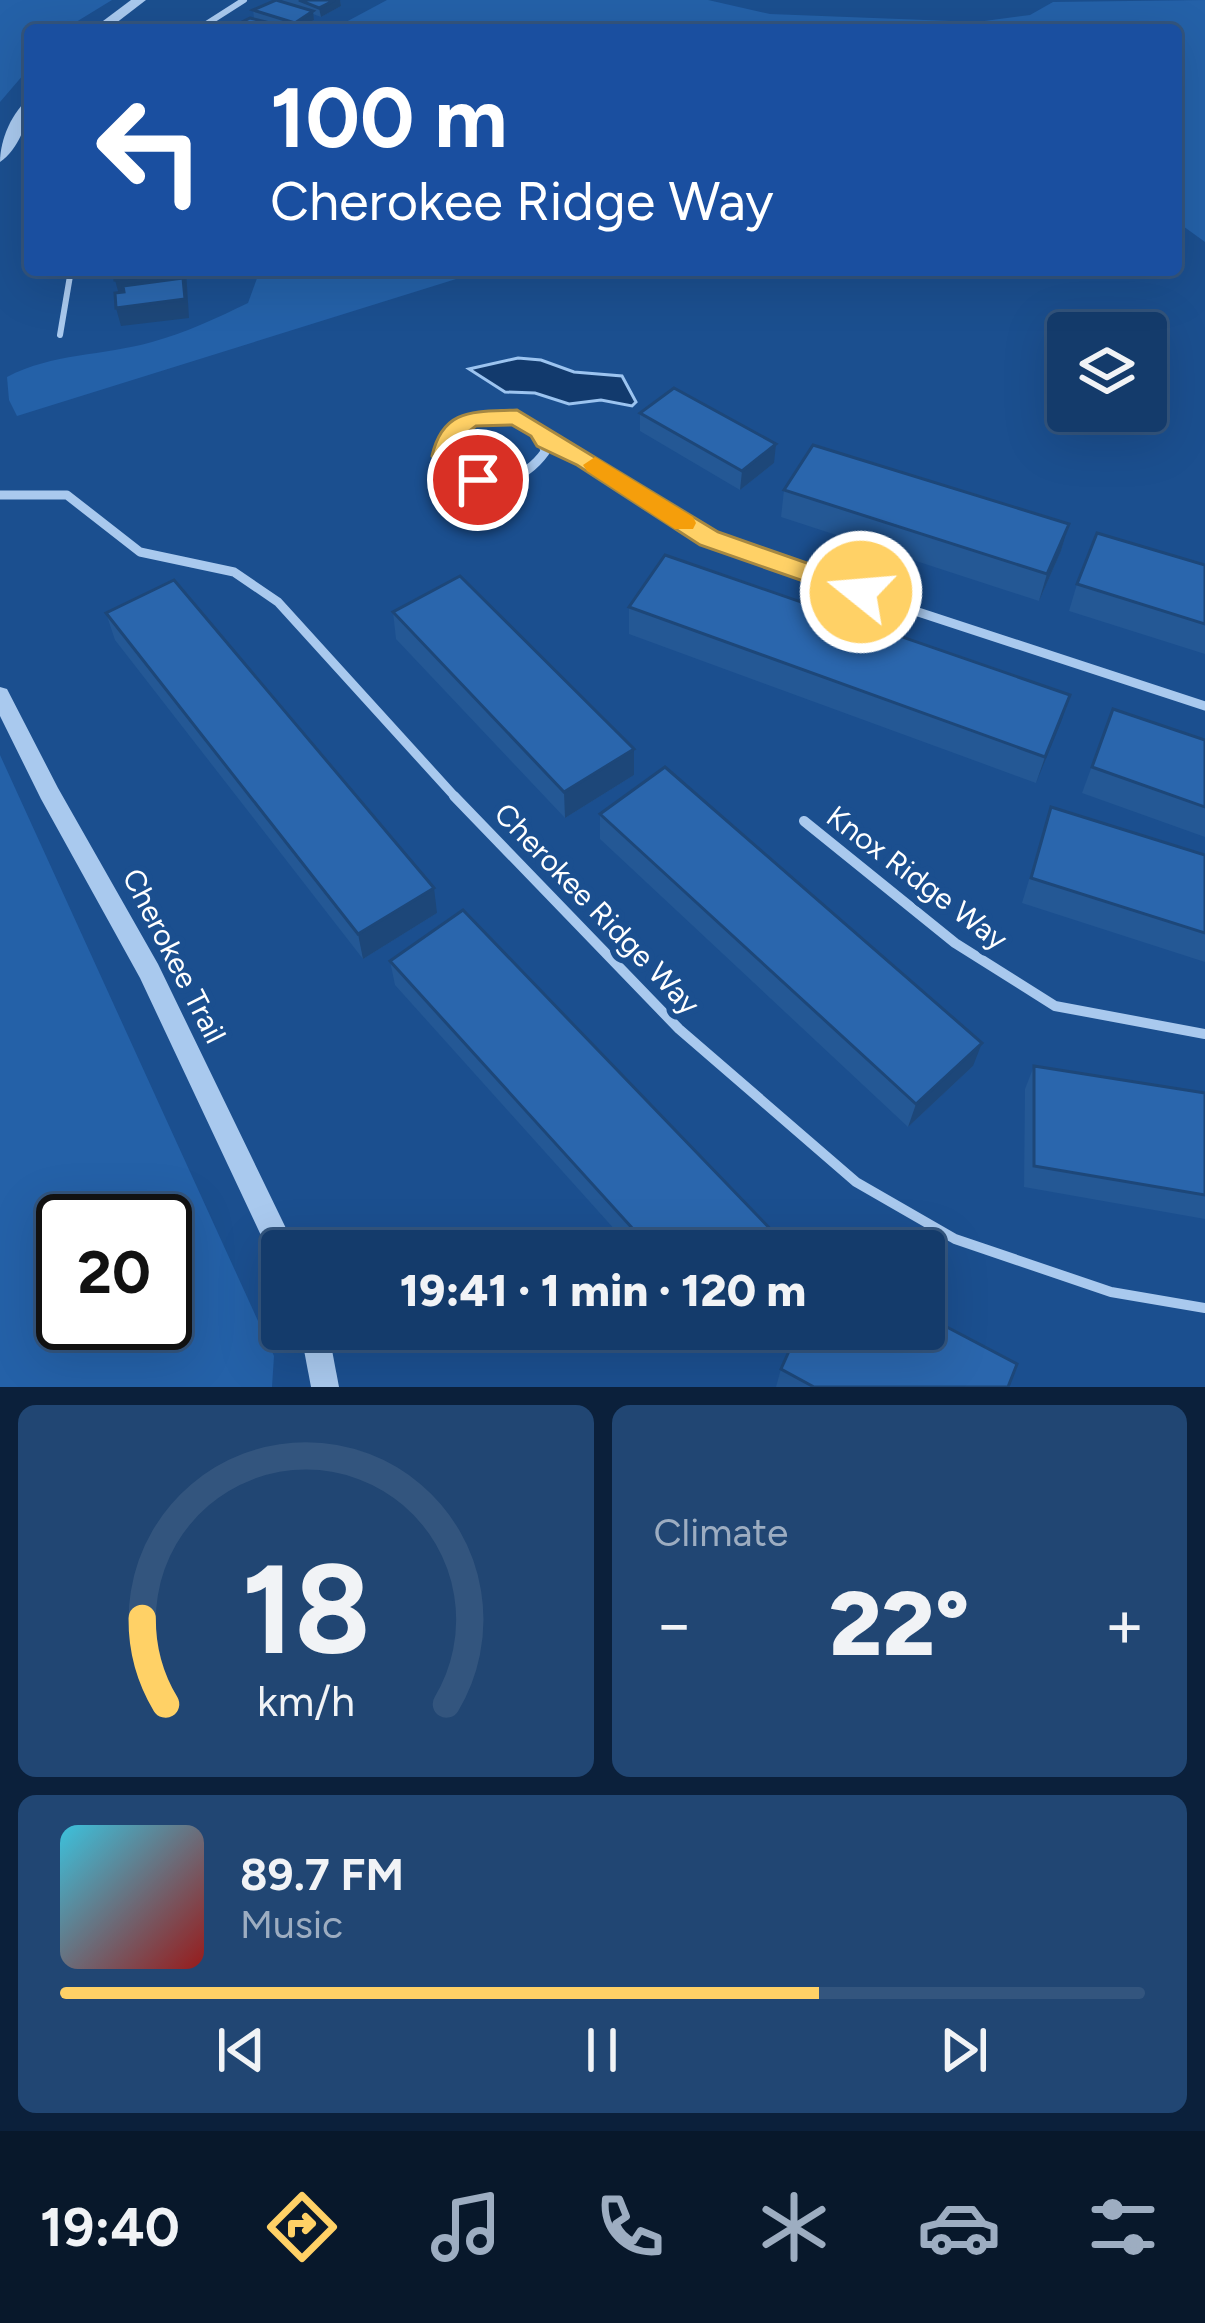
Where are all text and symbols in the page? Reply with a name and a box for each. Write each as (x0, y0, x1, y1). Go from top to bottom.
text: 100 m (270, 67, 508, 168)
icon: left (72, 72, 228, 228)
text: Cherokee Ridge Way (270, 169, 774, 234)
map controls (1047, 312, 1167, 432)
button: layers (1047, 312, 1167, 432)
pin (427, 429, 529, 531)
icon: arrive (445, 447, 511, 513)
position arrow (798, 529, 924, 655)
street label: Cherokee Ridge Way (487, 795, 708, 1022)
street label: Knox Ridge Way (819, 798, 1015, 958)
street label: Cherokee Trail (115, 862, 234, 1049)
speed limit sign: 20 (36, 1194, 192, 1350)
text: 19:41 · 1 min · 120 m (400, 1263, 806, 1317)
text: Climate (654, 1509, 788, 1556)
text: 18 (241, 1534, 370, 1684)
text: 22° (829, 1569, 969, 1678)
text: − (654, 1584, 695, 1664)
text: + (1104, 1584, 1145, 1664)
text: km/h (257, 1675, 355, 1727)
text: 89.7 FM (240, 1847, 404, 1901)
text: Music (240, 1901, 343, 1948)
icon: previous (208, 2017, 274, 2083)
icon: pause (569, 2017, 635, 2083)
icon: next (931, 2017, 997, 2083)
icon: directions (260, 2185, 344, 2269)
icon: music (424, 2185, 508, 2269)
icon: phone (588, 2185, 672, 2269)
icon: climate (752, 2185, 836, 2269)
icon: car (917, 2185, 1001, 2269)
icon: filters (1081, 2185, 1165, 2269)
text: 19:40 (40, 2195, 180, 2260)

